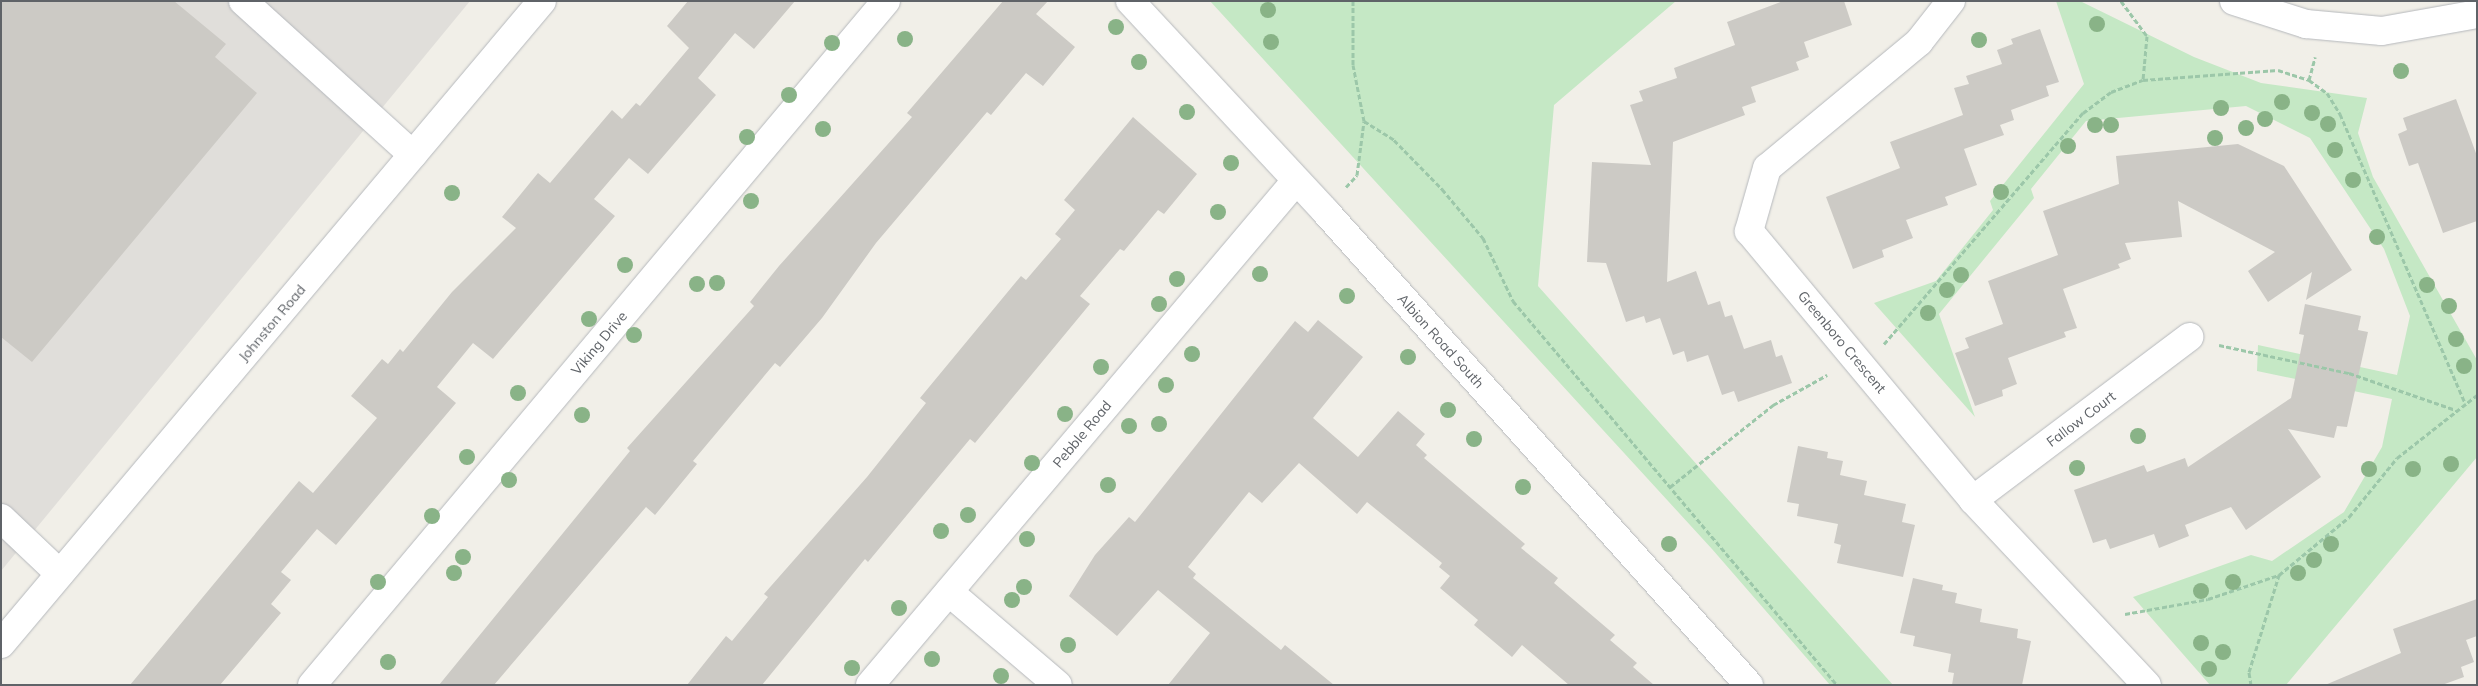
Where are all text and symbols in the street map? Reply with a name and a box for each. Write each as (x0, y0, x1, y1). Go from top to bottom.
street label: Johnston Road (235, 281, 309, 365)
street label: Greenboro Crescent (1794, 287, 1890, 397)
street label: Albion Road South (1394, 290, 1488, 392)
street label: Viking Drive (568, 308, 630, 378)
street label: Fallow Court (2043, 388, 2119, 450)
street label: Pebble Road (1049, 397, 1115, 471)

